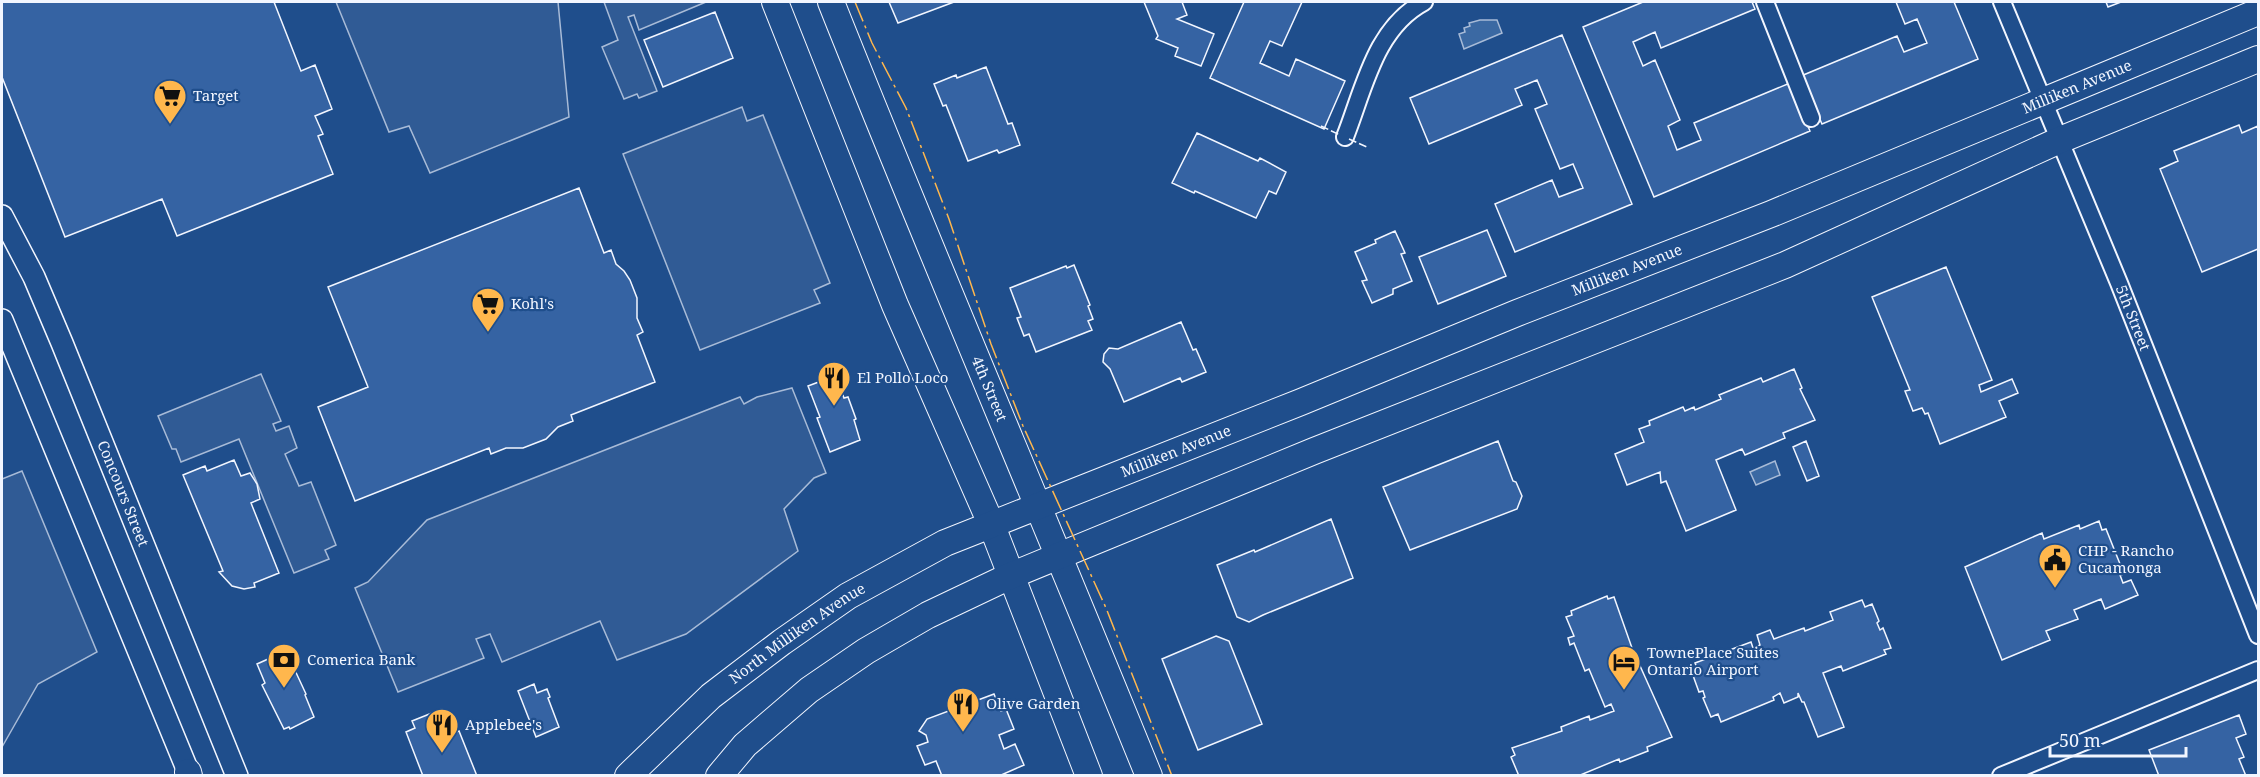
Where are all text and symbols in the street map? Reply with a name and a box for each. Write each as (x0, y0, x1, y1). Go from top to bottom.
street label: Milliken Avenue (2019, 54, 2134, 118)
supermarket icon: Target (152, 78, 188, 125)
place label: Target (193, 85, 239, 105)
street label: Milliken Avenue (1569, 239, 1685, 300)
street label: 5th Street (2112, 282, 2156, 353)
supermarket icon: Kohl's (470, 286, 506, 333)
place label: Kohl's (511, 293, 554, 313)
street label: 4th Street (968, 353, 1013, 424)
restaurant icon: El Pollo Loco (816, 360, 852, 407)
place label: El Pollo Loco (857, 367, 949, 387)
street label: Milliken Avenue (1118, 420, 1234, 481)
street label: Concours Street (93, 437, 154, 549)
place label: CHP - Rancho Cucamonga (2078, 540, 2174, 577)
public building icon: CHP - Rancho Cucamonga (2037, 542, 2073, 589)
street label: North Milliken Avenue (725, 578, 868, 688)
bank icon: Comerica Bank (266, 642, 302, 689)
place label: TownePlace Suites Ontario Airport (1647, 642, 1779, 679)
hotel icon: TownePlace Suites Ontario Airport (1606, 644, 1642, 691)
place label: Comerica Bank (307, 649, 416, 669)
restaurant icon: Olive Garden (945, 686, 981, 733)
place label: Olive Garden (986, 693, 1081, 713)
restaurant icon: Applebee's (424, 707, 460, 754)
place label: Applebee's (465, 714, 542, 734)
scale bar (2050, 720, 2186, 758)
text: 50 m (2059, 728, 2101, 752)

